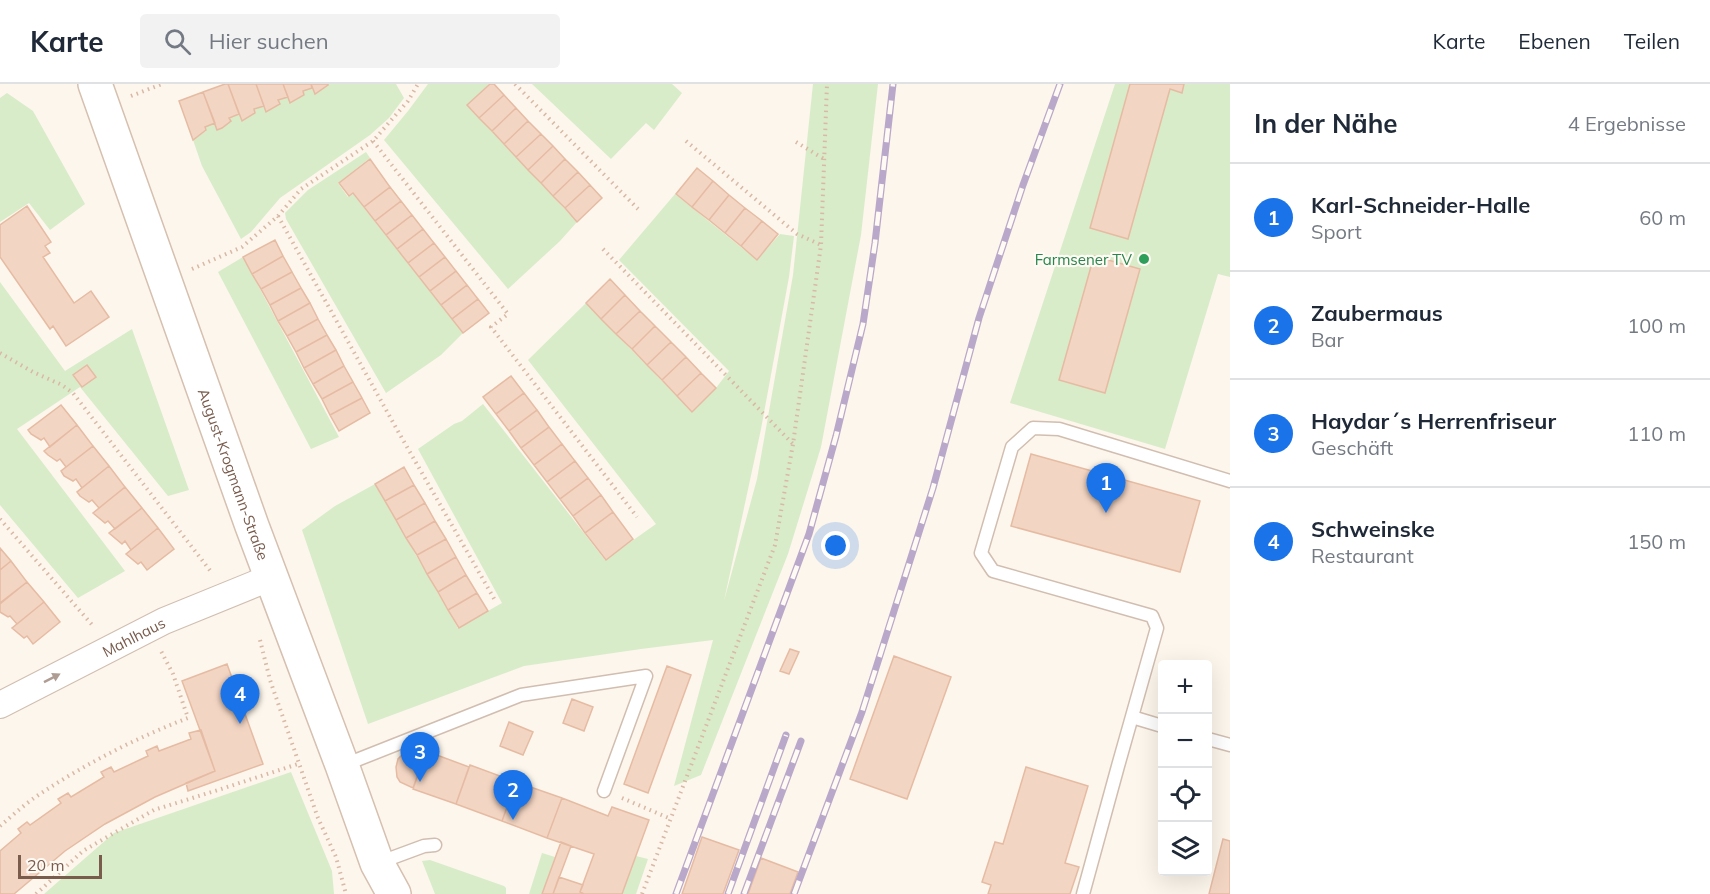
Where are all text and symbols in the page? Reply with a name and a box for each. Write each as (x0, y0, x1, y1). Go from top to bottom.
search box (140, 14, 560, 68)
text: Karte (30, 24, 104, 59)
icon: search (161, 25, 194, 58)
text: Hier suchen (209, 27, 329, 55)
text: Karte (1433, 28, 1485, 54)
text: Ebenen (1518, 28, 1591, 54)
text: Teilen (1624, 28, 1680, 54)
text: In der Nähe (1254, 107, 1398, 140)
text: 4 Ergebnisse (1568, 111, 1686, 136)
text: Karl-Schneider-Halle (1311, 191, 1530, 219)
text: 1 (1268, 205, 1280, 230)
text: 60 m (1639, 205, 1686, 230)
text: Sport (1311, 219, 1362, 244)
place label: Farmsener TV (1035, 250, 1133, 269)
marker: Farmsener TV (1137, 252, 1151, 266)
text: Zaubermaus (1311, 299, 1443, 327)
text: 2 (1268, 313, 1280, 338)
text: 100 m (1627, 313, 1686, 338)
text: Bar (1311, 327, 1344, 352)
street label: August-Krogmann-Straße (194, 385, 273, 563)
text: Haydar´s Herrenfriseur (1311, 407, 1556, 435)
text: 3 (1268, 421, 1280, 446)
text: 110 m (1627, 421, 1686, 446)
text: Geschäft (1311, 435, 1393, 460)
pin: 1 (1086, 464, 1126, 513)
text: Schweinske (1311, 515, 1435, 543)
text: 4 (1268, 529, 1280, 554)
text: 150 m (1627, 529, 1686, 554)
your location (821, 531, 850, 560)
text: Restaurant (1311, 543, 1414, 568)
street label: Mahlhaus (99, 613, 168, 661)
map controls (1158, 660, 1212, 876)
button: + (1158, 660, 1212, 714)
one-way arrow (43, 674, 61, 684)
pin: 4 (220, 674, 260, 724)
button: − (1158, 714, 1212, 768)
pin: 3 (400, 732, 440, 782)
button: locate (1158, 768, 1212, 822)
pin: 2 (494, 770, 532, 820)
button: layers (1158, 822, 1212, 876)
scale bar (18, 852, 102, 880)
text: 20 m (27, 855, 64, 875)

